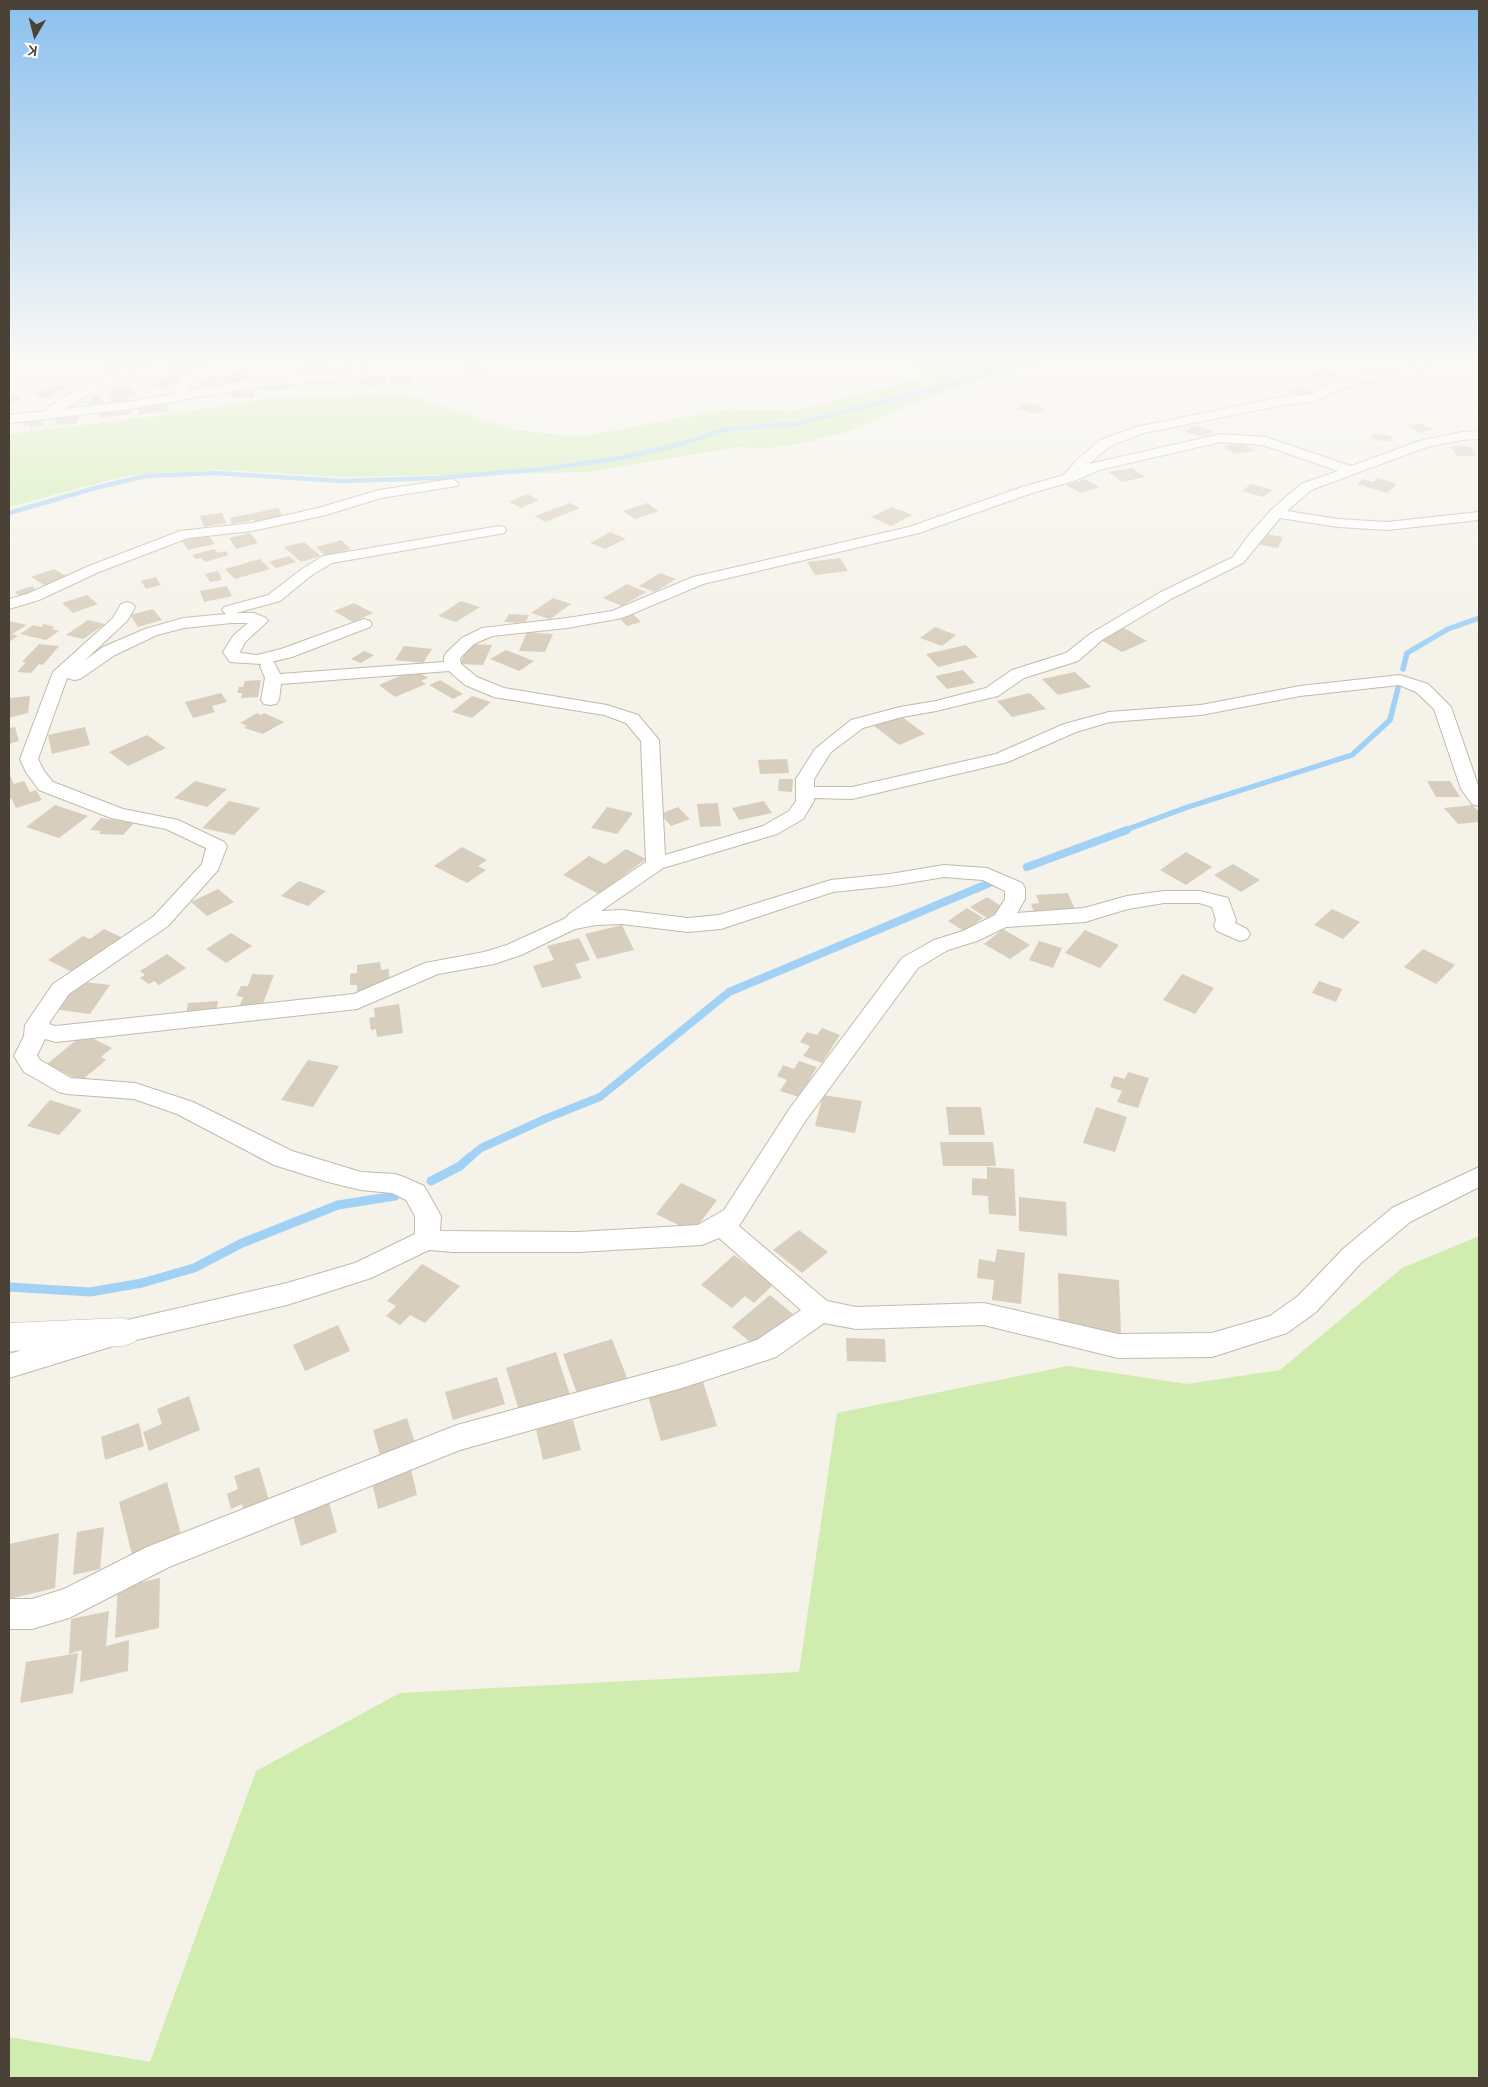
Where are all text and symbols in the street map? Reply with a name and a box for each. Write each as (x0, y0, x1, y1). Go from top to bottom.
north arrow (10, 10, 60, 60)
text: K (27, 40, 39, 60)

